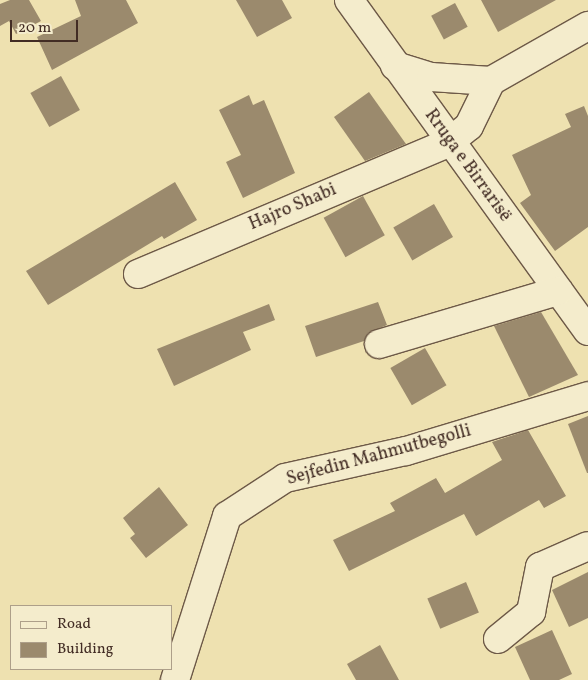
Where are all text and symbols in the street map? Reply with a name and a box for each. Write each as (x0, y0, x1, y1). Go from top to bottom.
scale bar (12, 10, 80, 42)
text: 20 m (18, 18, 51, 39)
street label: Rruga e Birrarisë (419, 106, 515, 226)
street label: Hajro Shabi (246, 180, 340, 236)
street label: Sejfedin Mahmutbegolli (284, 421, 474, 491)
legend (10, 605, 172, 670)
text: Road (57, 614, 91, 635)
text: Building (57, 639, 113, 660)

